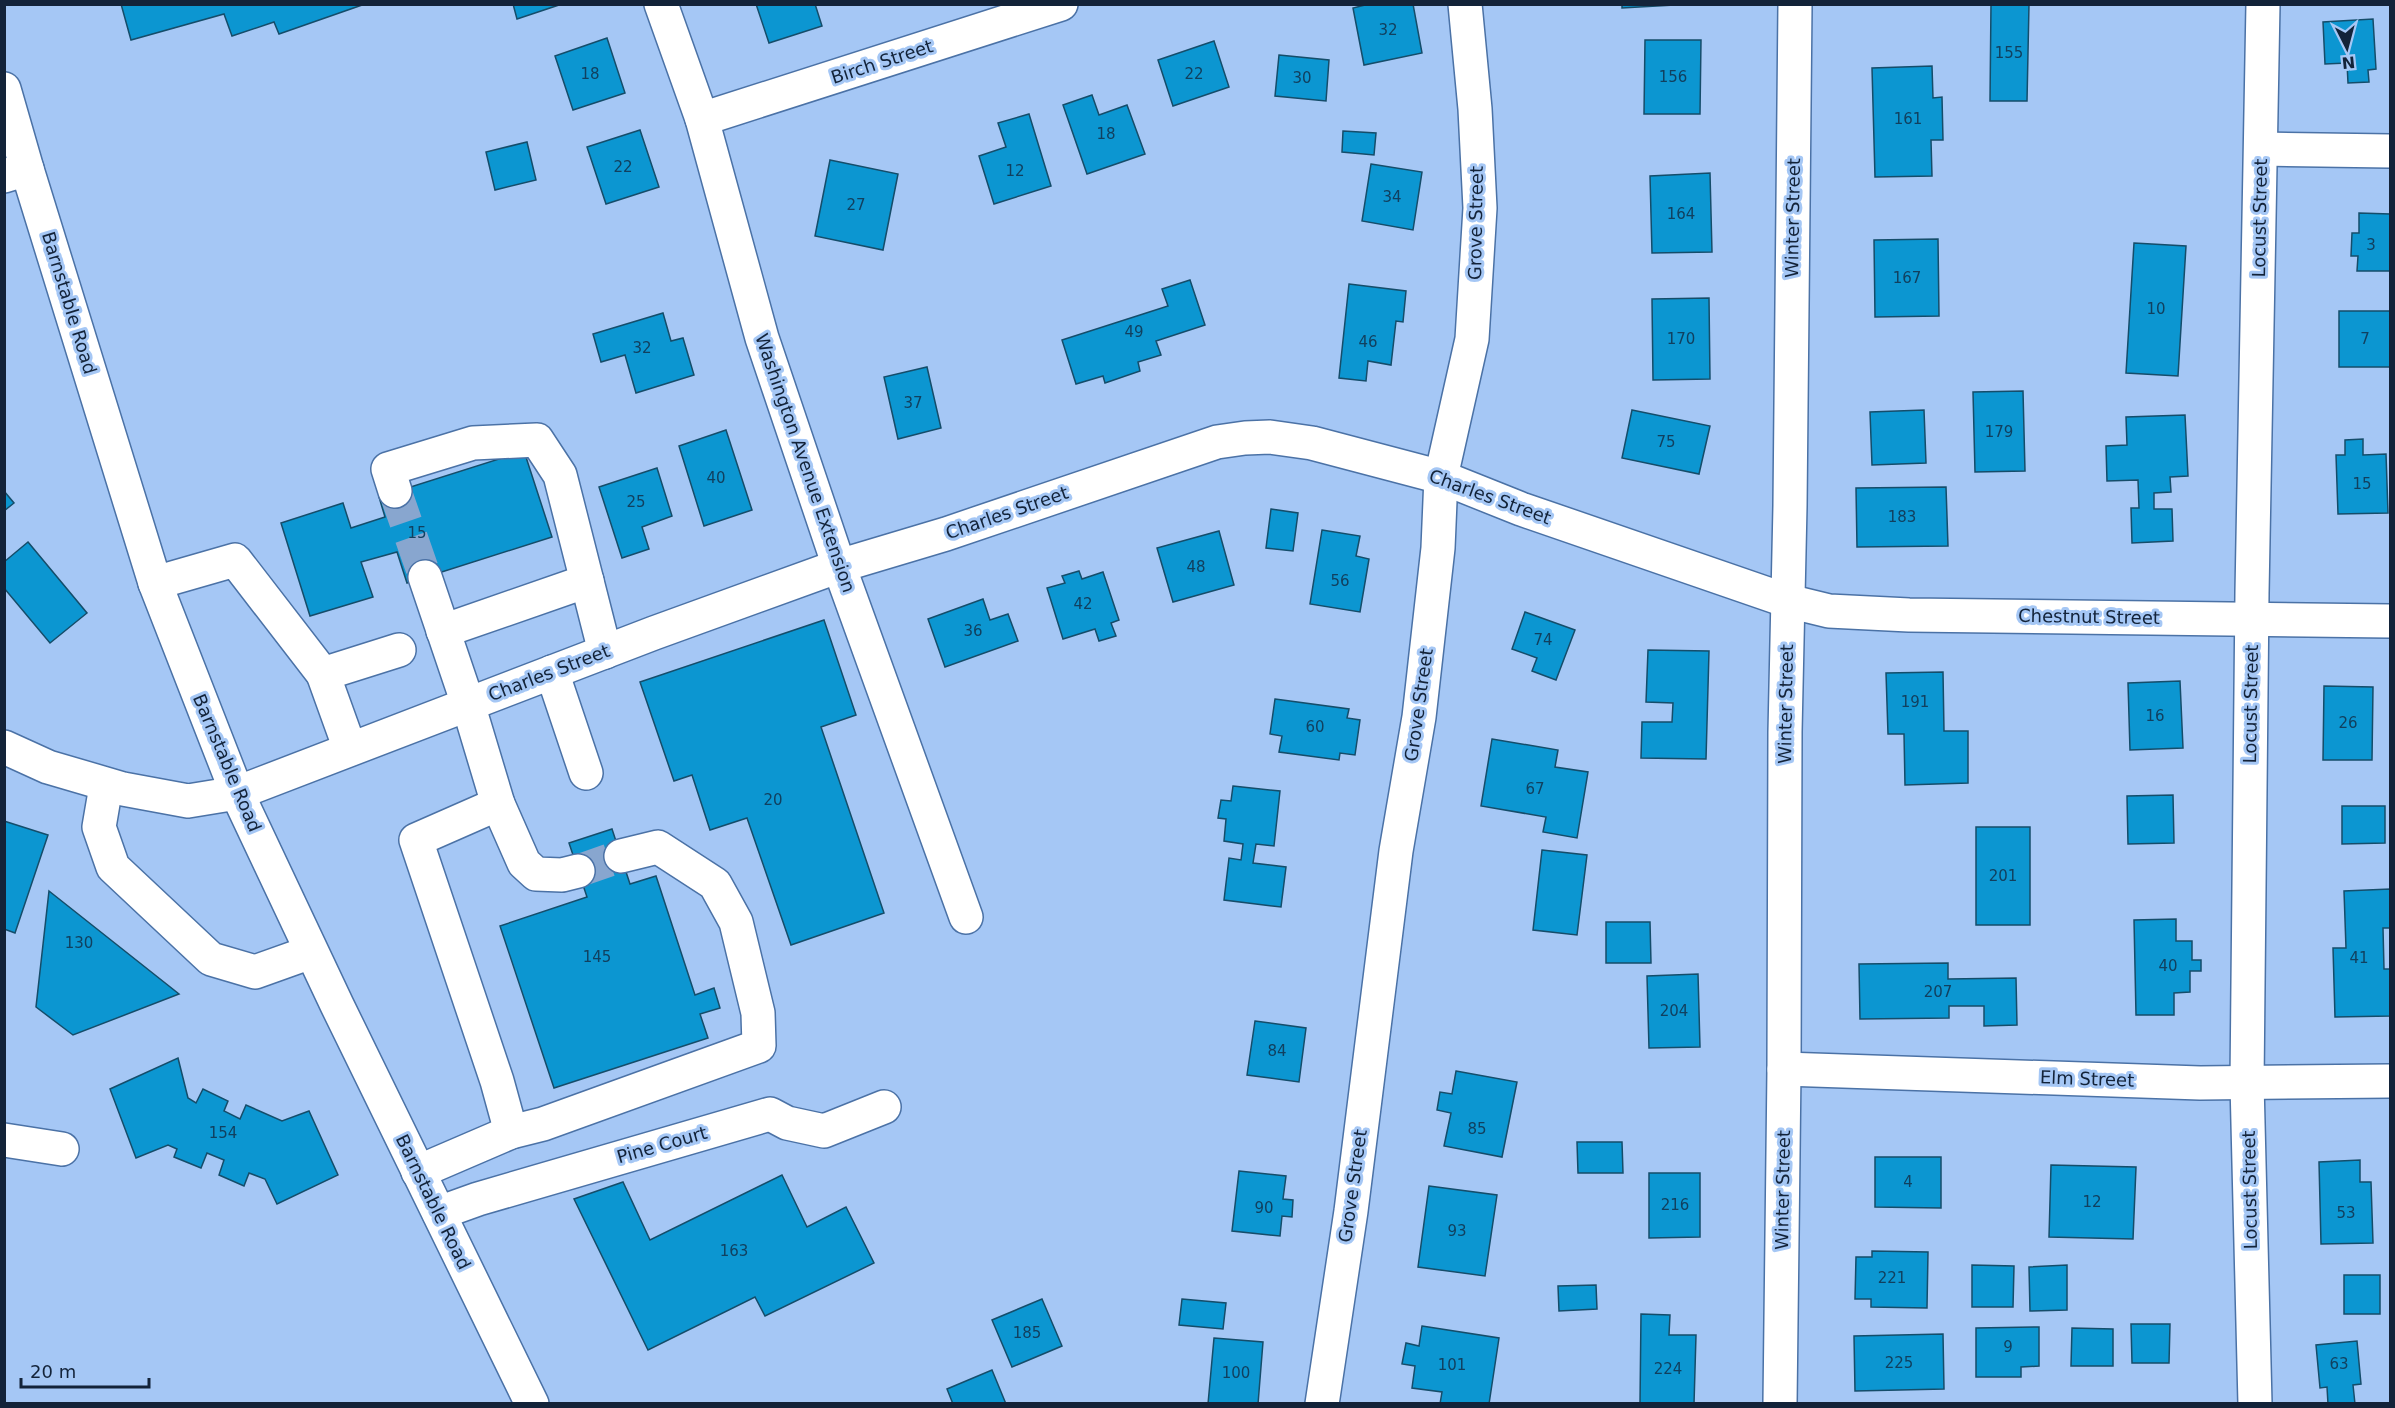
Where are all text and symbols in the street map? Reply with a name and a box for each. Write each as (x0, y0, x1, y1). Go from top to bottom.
north arrow (2317, 18, 2377, 78)
house number: 32 (1378, 21, 1398, 39)
street label: Birch Street (828, 35, 936, 88)
house number: 155 (1995, 44, 2023, 62)
text: N (2341, 52, 2356, 73)
house number: 18 (580, 65, 600, 83)
house number: 22 (1184, 65, 1204, 83)
house number: 156 (1659, 68, 1687, 86)
house number: 30 (1292, 69, 1312, 87)
house number: 161 (1894, 110, 1922, 128)
house number: 18 (1096, 125, 1116, 143)
house number: 22 (613, 158, 633, 176)
street label: Winter Street (1781, 158, 1804, 278)
street label: Locust Street (2248, 158, 2271, 278)
house number: 12 (1005, 162, 1025, 180)
street label: Grove Street (1464, 166, 1487, 280)
house number: 34 (1382, 188, 1402, 206)
house number: 27 (846, 196, 866, 214)
house number: 164 (1667, 205, 1695, 223)
street label: Barnstable Road (38, 229, 101, 377)
house number: 3 (2366, 236, 2376, 254)
house number: 167 (1893, 269, 1921, 287)
house number: 10 (2146, 300, 2166, 318)
house number: 49 (1124, 323, 1144, 341)
house number: 170 (1667, 330, 1695, 348)
house number: 7 (2360, 330, 2370, 348)
street label: Washington Avenue Extension (751, 331, 860, 595)
house number: 46 (1358, 333, 1378, 351)
house number: 32 (632, 339, 652, 357)
house number: 37 (903, 394, 923, 412)
house number: 179 (1985, 423, 2013, 441)
house number: 75 (1656, 433, 1676, 451)
street label: Charles Street (1426, 465, 1554, 528)
house number: 40 (706, 469, 726, 487)
house number: 15 (2352, 475, 2372, 493)
street label: Charles Street (943, 482, 1071, 543)
house number: 25 (626, 493, 646, 511)
house number: 183 (1888, 508, 1916, 526)
house number: 15 (407, 524, 427, 542)
house number: 48 (1186, 558, 1206, 576)
house number: 56 (1330, 572, 1350, 590)
house number: 42 (1073, 595, 1093, 613)
street label: Chestnut Street (2018, 605, 2160, 628)
house number: 36 (963, 622, 983, 640)
house number: 74 (1533, 631, 1553, 649)
street label: Charles Street (485, 640, 612, 705)
street label: Winter Street (1774, 644, 1797, 764)
street label: Locust Street (2239, 644, 2262, 764)
street label: Grove Street (1400, 647, 1437, 763)
street label: Barnstable Road (189, 691, 266, 835)
house number: 191 (1901, 693, 1929, 711)
house number: 16 (2145, 707, 2165, 725)
house number: 26 (2338, 714, 2358, 732)
house number: 60 (1305, 718, 1325, 736)
house number: 67 (1525, 780, 1545, 798)
house number: 20 (763, 791, 783, 809)
house number: 201 (1989, 867, 2017, 885)
house number: 130 (65, 934, 93, 952)
house number: 145 (583, 948, 611, 966)
house number: 41 (2349, 949, 2369, 967)
house number: 40 (2158, 957, 2178, 975)
house number: 207 (1924, 983, 1952, 1001)
house number: 204 (1660, 1002, 1688, 1020)
house number: 84 (1267, 1042, 1287, 1060)
street label: Elm Street (2040, 1066, 2135, 1091)
house number: 85 (1467, 1120, 1487, 1138)
street label: Pine Court (614, 1122, 710, 1167)
house number: 154 (209, 1124, 237, 1142)
street label: Grove Street (1334, 1128, 1371, 1244)
street label: Winter Street (1771, 1130, 1794, 1250)
street label: Locust Street (2238, 1130, 2261, 1250)
street label: Barnstable Road (392, 1131, 475, 1273)
house number: 4 (1903, 1173, 1913, 1191)
house number: 12 (2082, 1193, 2102, 1211)
house number: 216 (1661, 1196, 1689, 1214)
house number: 90 (1254, 1199, 1274, 1217)
house number: 53 (2336, 1204, 2356, 1222)
house number: 93 (1447, 1222, 1467, 1240)
house number: 163 (720, 1242, 748, 1260)
house number: 221 (1878, 1269, 1906, 1287)
house number: 185 (1013, 1324, 1041, 1342)
house number: 9 (2003, 1338, 2013, 1356)
scale bar (21, 1351, 148, 1389)
house number: 225 (1885, 1354, 1913, 1372)
house number: 63 (2329, 1355, 2349, 1373)
house number: 101 (1438, 1356, 1466, 1374)
house number: 224 (1654, 1360, 1682, 1378)
text: 20 m (30, 1361, 76, 1382)
house number: 100 (1222, 1364, 1250, 1382)

